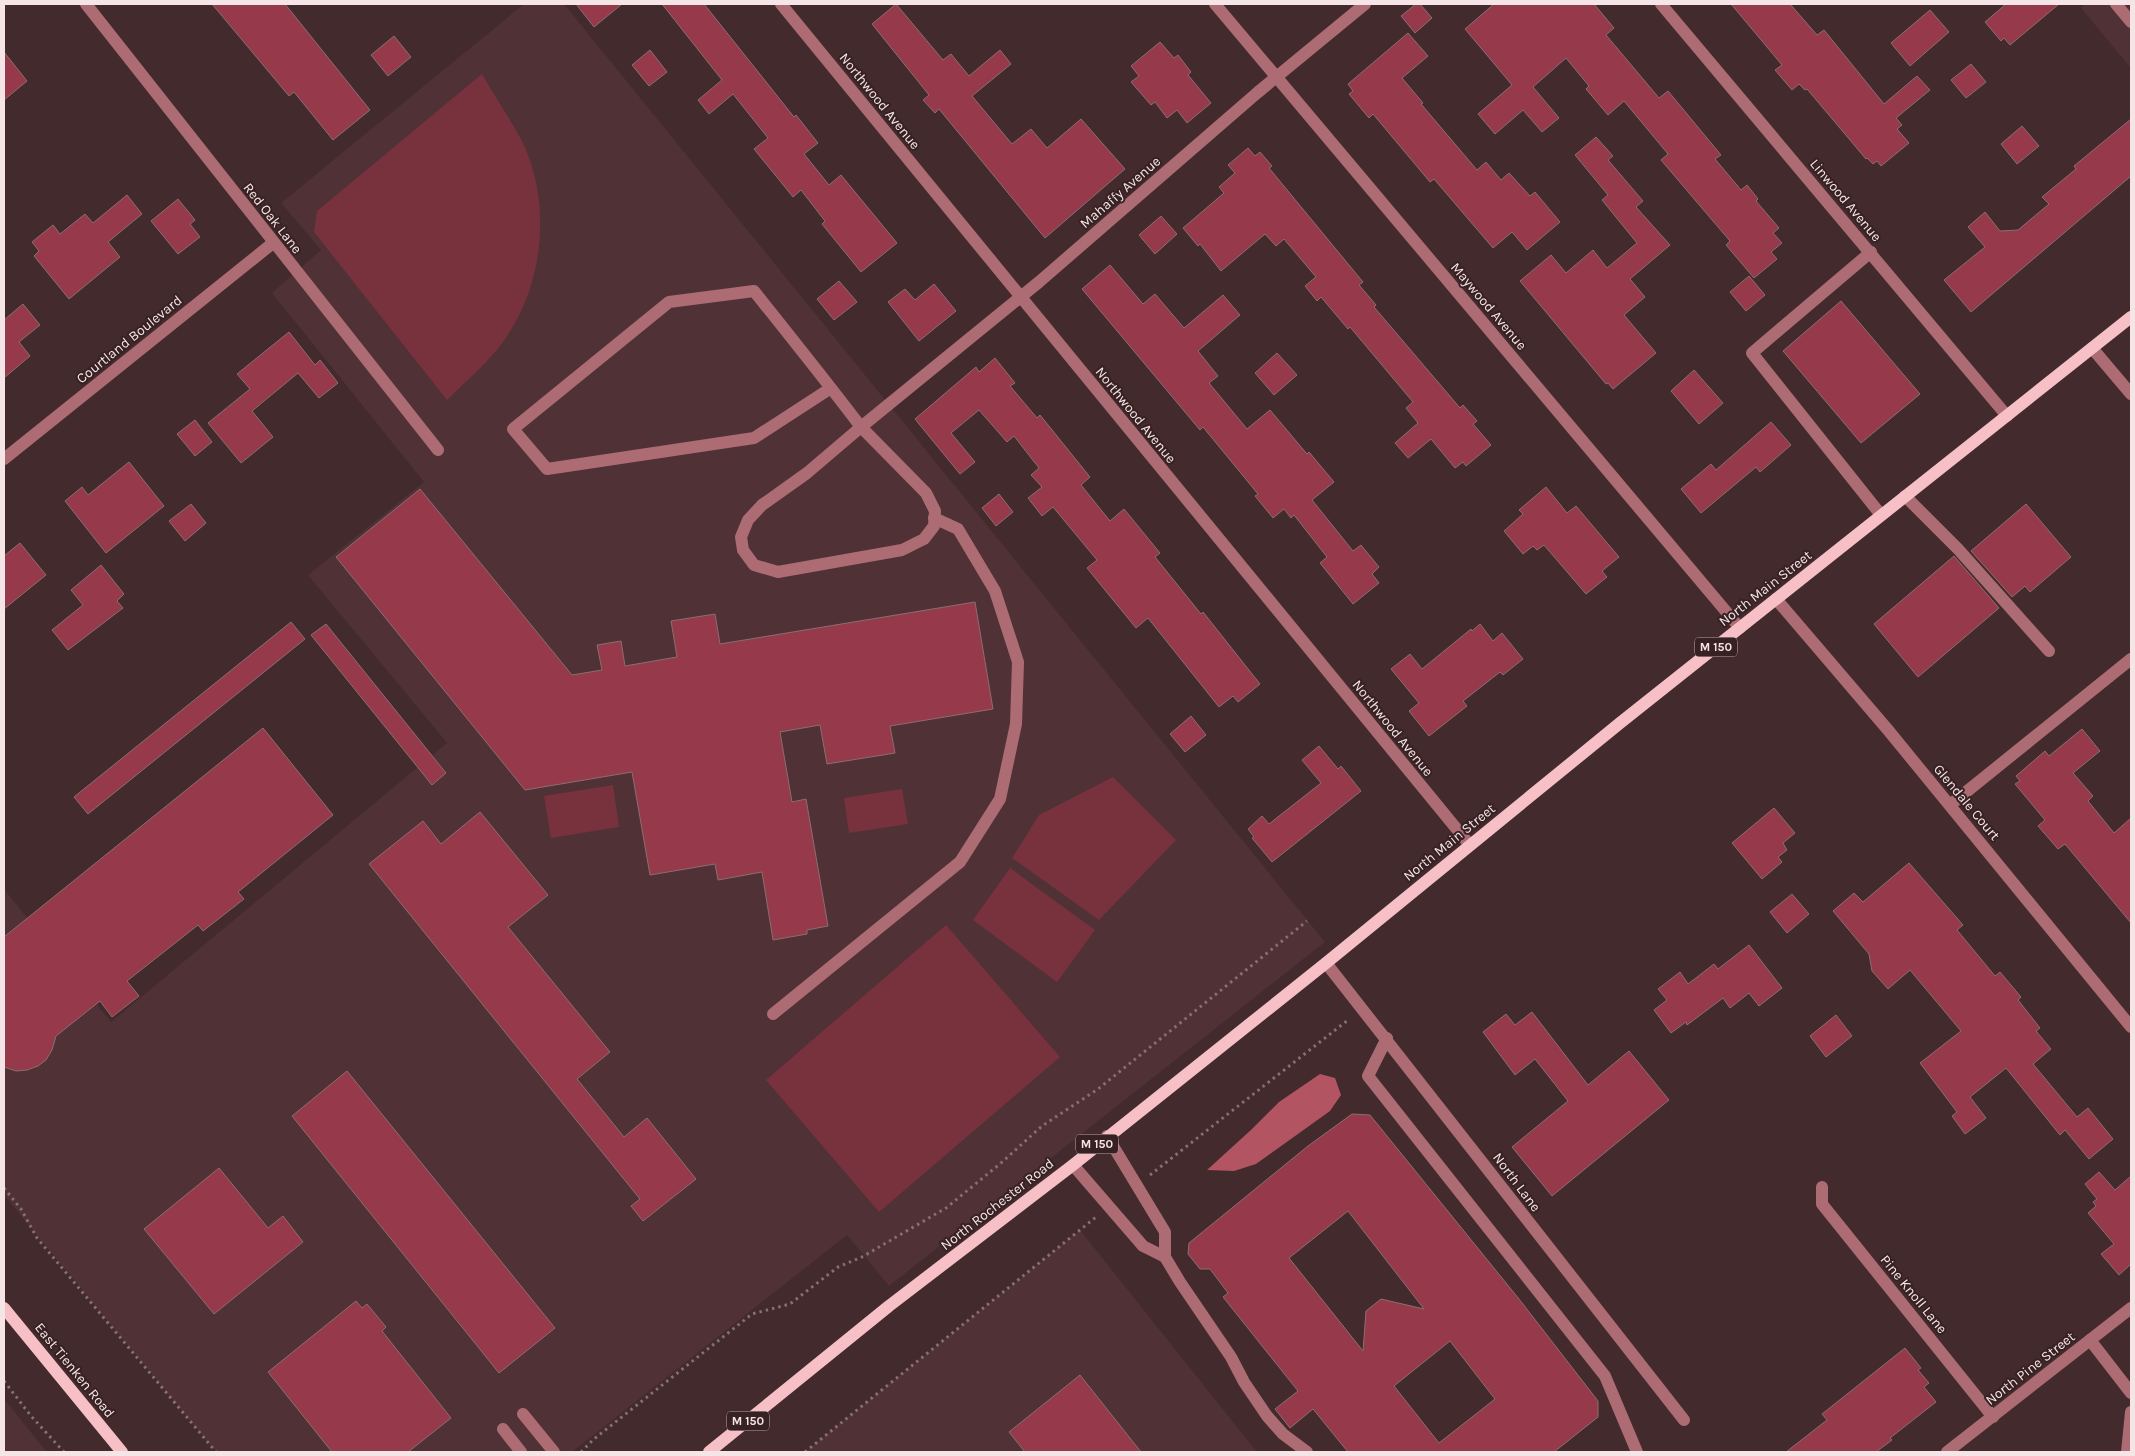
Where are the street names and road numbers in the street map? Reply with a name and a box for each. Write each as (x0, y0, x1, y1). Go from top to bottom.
street label: Northwood Avenue (836, 50, 924, 153)
street label: Mahaffy Avenue (1077, 153, 1164, 232)
street label: Linwood Avenue (1806, 156, 1885, 245)
street label: Red Oak Lane (240, 179, 306, 257)
street label: Maywood Avenue (1447, 259, 1530, 354)
street label: Courtland Boulevard (73, 292, 185, 387)
street label: Northwood Avenue (1092, 364, 1180, 467)
street label: North Main Street (1715, 547, 1815, 630)
road number: M 150 (1695, 638, 1737, 656)
street label: Northwood Avenue (1349, 677, 1437, 780)
street label: Glendale Court (1930, 761, 2003, 844)
street label: North Main Street (1400, 800, 1499, 885)
road number: M 150 (1076, 1134, 1118, 1154)
street label: North Lane (1489, 1150, 1544, 1215)
street label: North Rochester Road (937, 1155, 1057, 1254)
street label: Pine Knoll Lane (1877, 1251, 1951, 1337)
street label: East Tienken Road (31, 1319, 118, 1421)
street label: North Pine Street (1982, 1328, 2078, 1409)
road number: M 150 (727, 1412, 769, 1430)

